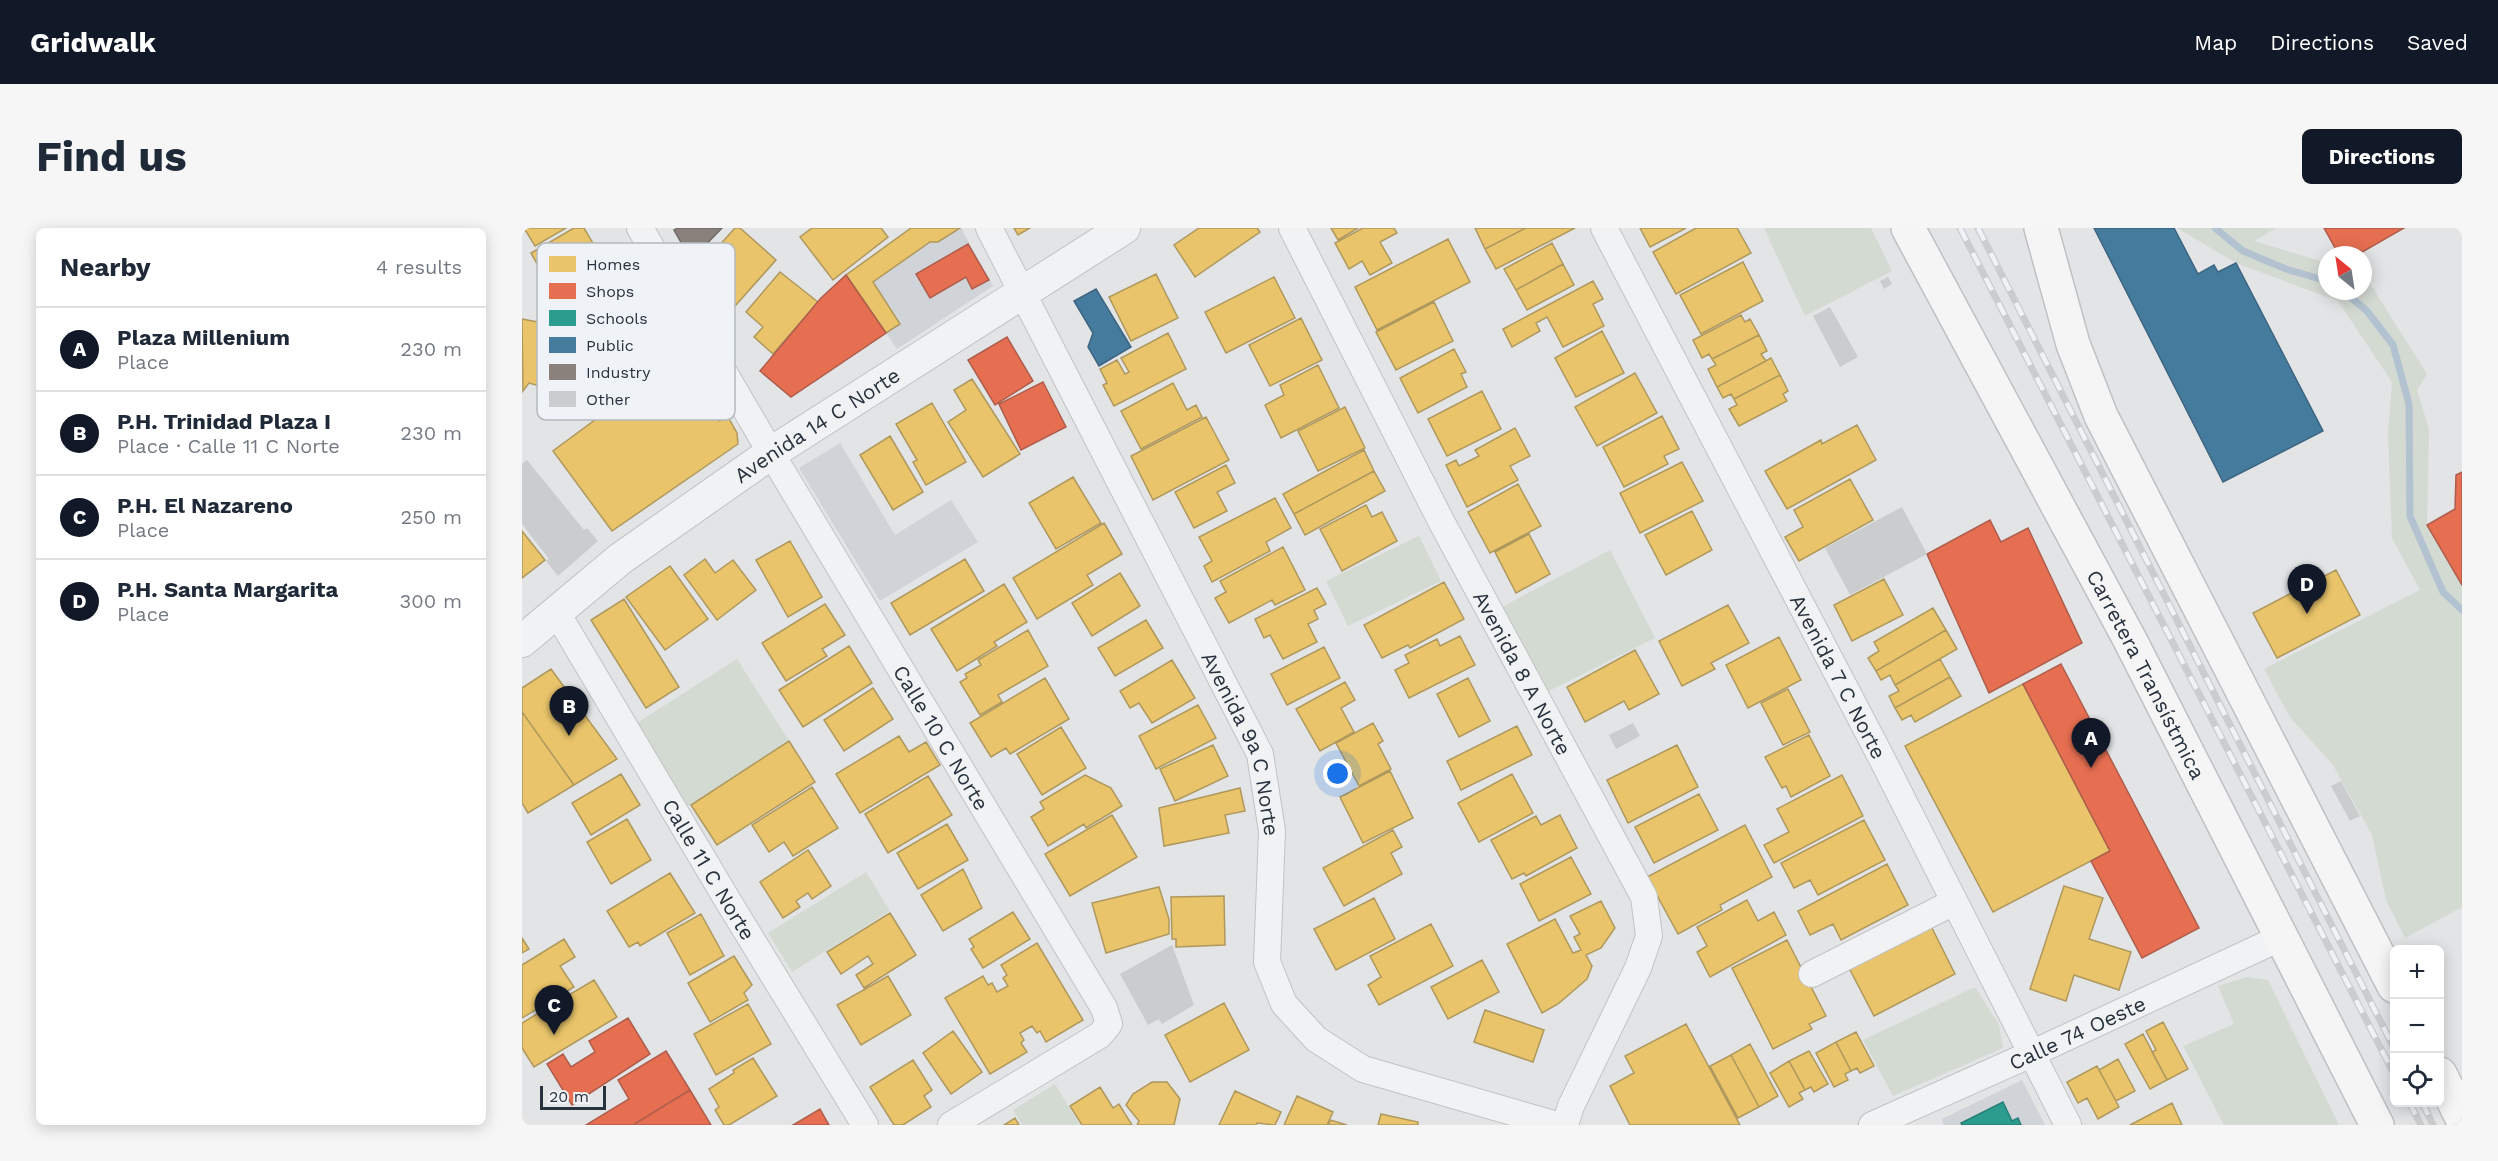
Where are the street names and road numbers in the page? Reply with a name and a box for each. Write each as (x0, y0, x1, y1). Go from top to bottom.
street label: Avenida 14 C Norte (729, 362, 904, 488)
street label: Carretera Transístmica (2082, 565, 2211, 783)
street label: Avenida 8 A Norte (1468, 586, 1577, 759)
street label: Avenida 7 C Norte (1785, 590, 1892, 763)
street label: Avenida 9a C Norte (1197, 647, 1285, 837)
street label: Calle 10 C Norte (889, 660, 995, 814)
street label: Calle 11 C Norte (658, 794, 761, 944)
street label: Calle 74 Oeste (2005, 990, 2149, 1075)

